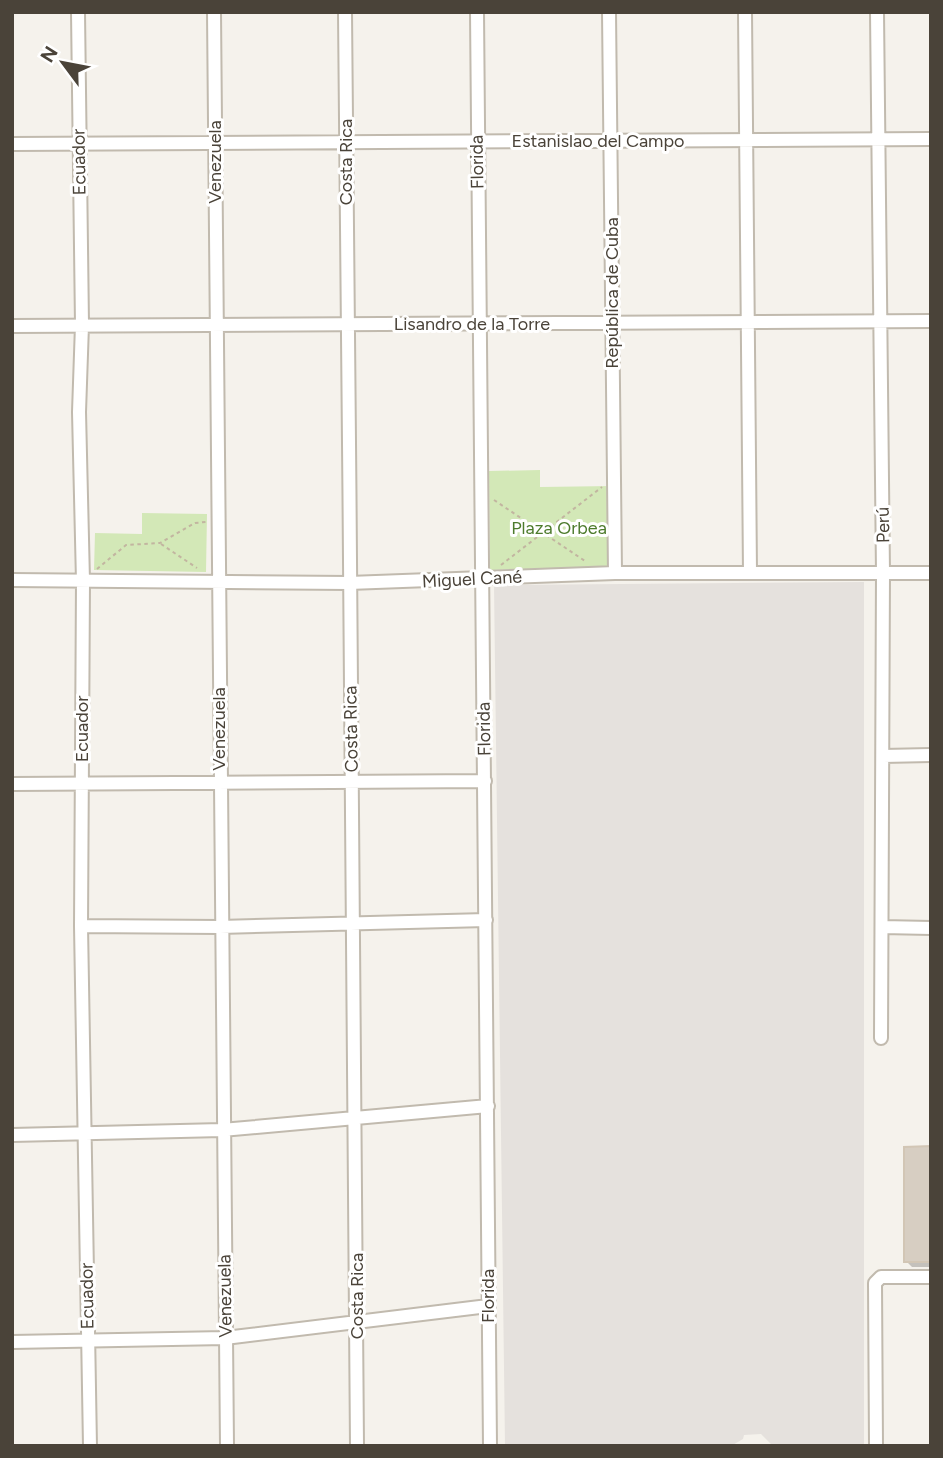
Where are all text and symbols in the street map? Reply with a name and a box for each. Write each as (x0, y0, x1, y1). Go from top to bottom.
north arrow (28, 28, 98, 98)
text: N (35, 42, 63, 67)
street label: Costa Rica (335, 119, 357, 205)
street label: Venezuela (204, 120, 226, 204)
street label: Ecuador (67, 128, 91, 196)
street label: Estanislao del Campo (512, 130, 684, 152)
street label: Florida (466, 135, 488, 189)
street label: República de Cuba (601, 217, 623, 369)
street label: Lisandro de la Torre (394, 313, 550, 335)
street label: Perú (872, 507, 894, 543)
park label: Plaza Orbea (511, 517, 607, 539)
street label: Miguel Cané (421, 565, 523, 593)
street label: Costa Rica (339, 686, 363, 772)
street label: Venezuela (208, 687, 230, 771)
street label: Ecuador (71, 696, 93, 762)
street label: Florida (473, 702, 495, 756)
street label: Costa Rica (346, 1253, 368, 1339)
street label: Venezuela (213, 1254, 237, 1338)
street label: Ecuador (75, 1262, 99, 1330)
street label: Florida (477, 1269, 499, 1323)

